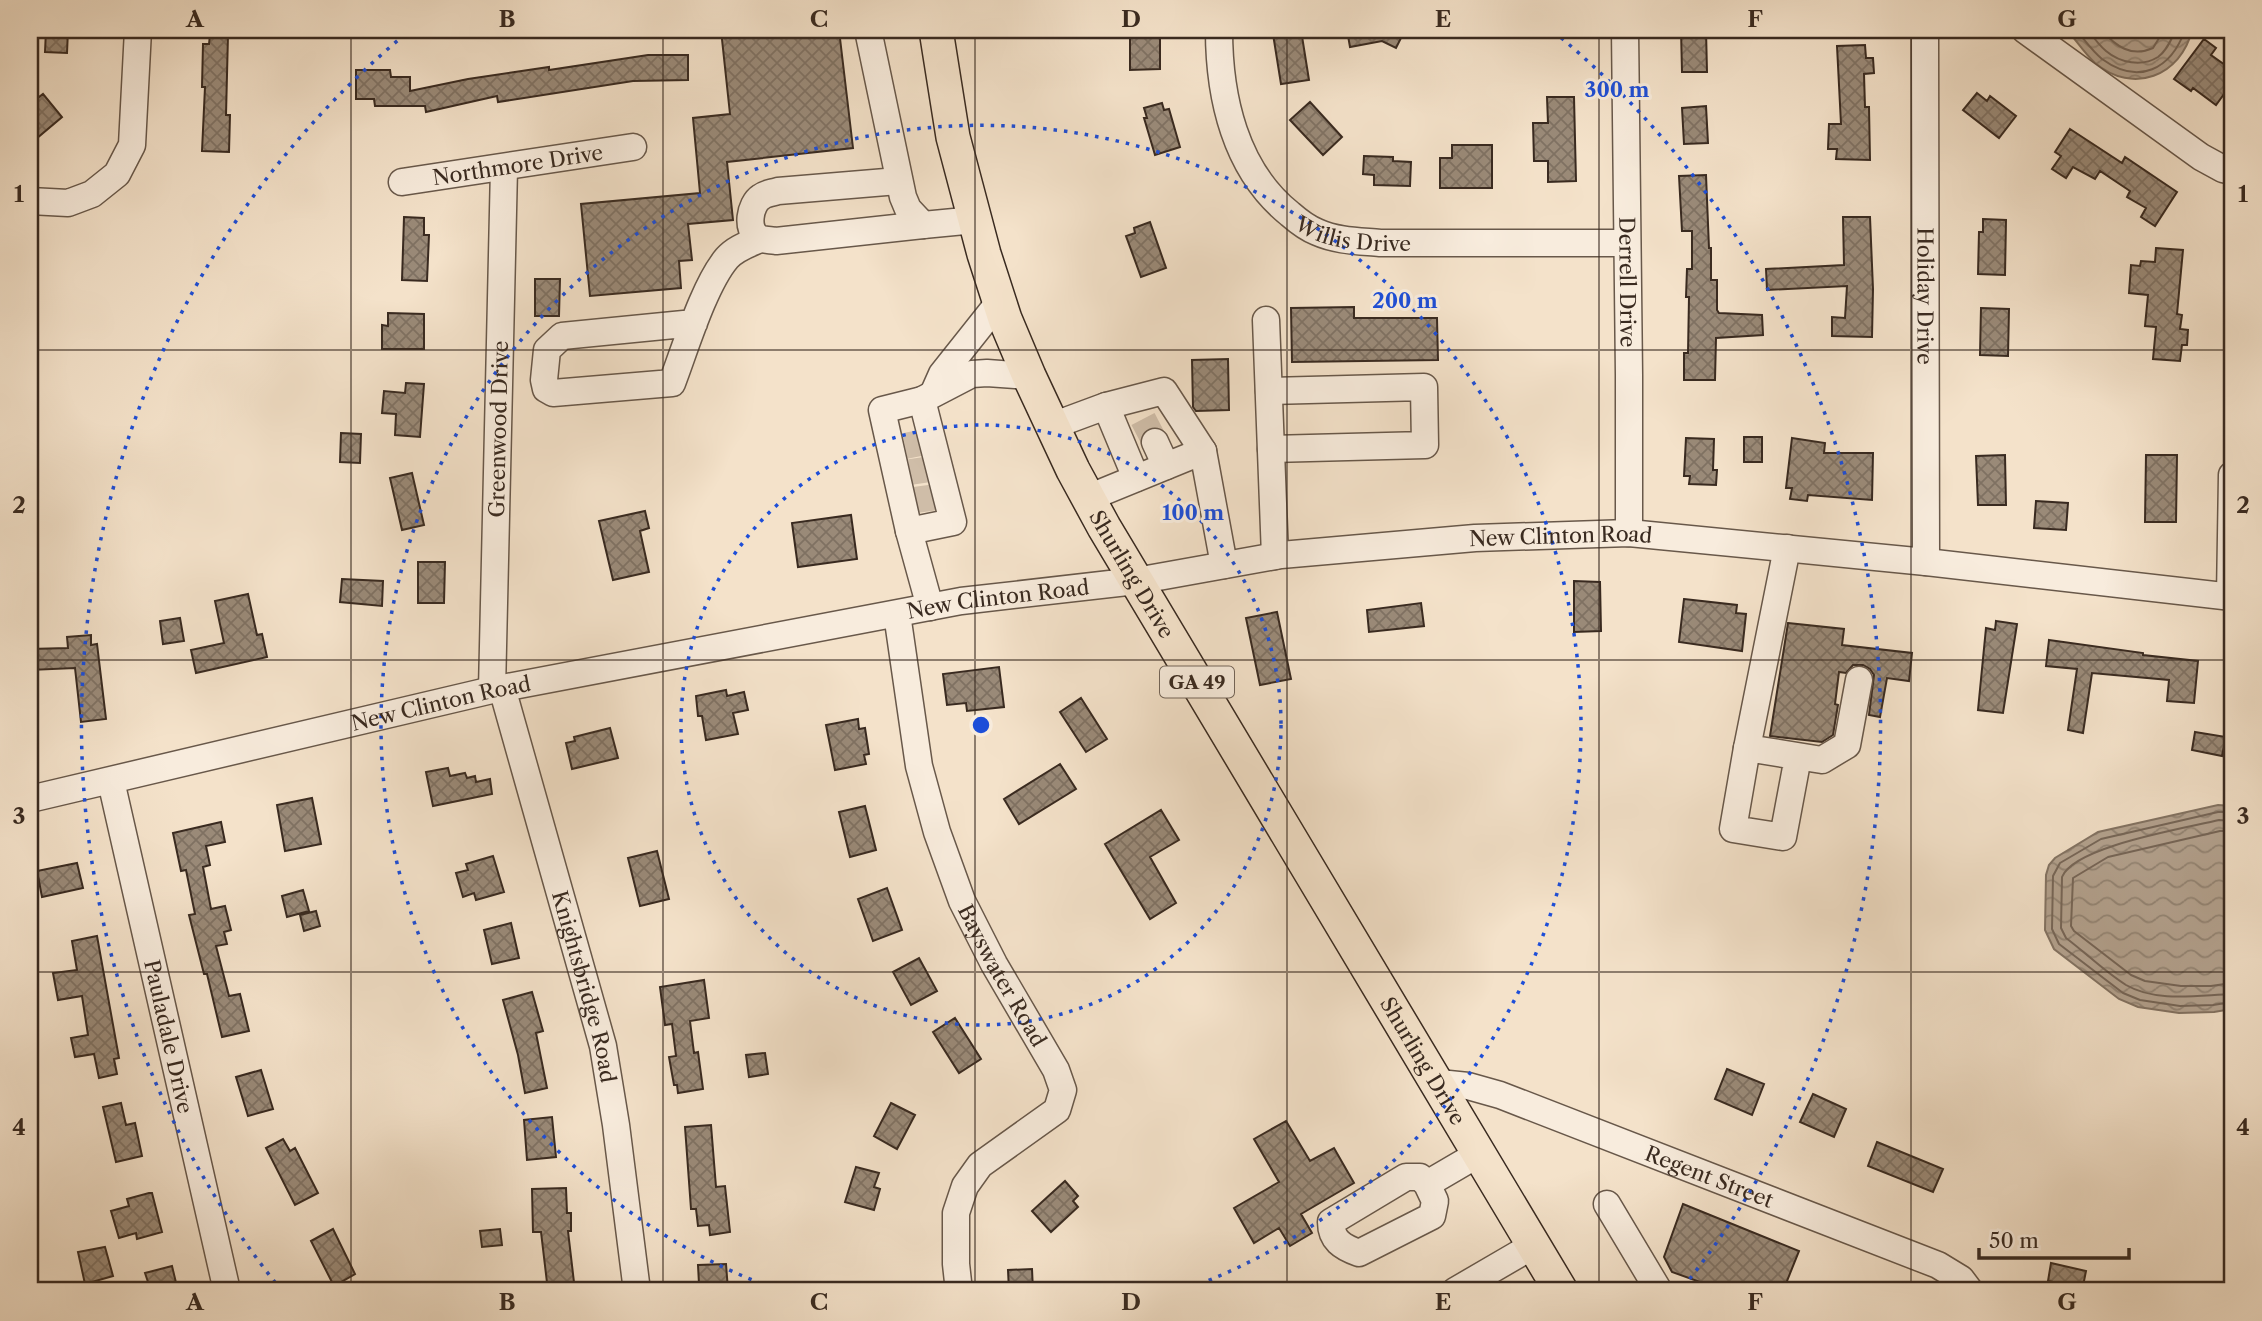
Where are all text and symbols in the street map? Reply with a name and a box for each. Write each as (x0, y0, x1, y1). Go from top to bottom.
text: A (185, 5, 205, 33)
text: B (498, 5, 516, 33)
text: C (810, 5, 828, 33)
text: D (1121, 5, 1141, 33)
text: E (1435, 5, 1451, 33)
text: F (1747, 5, 1763, 33)
text: G (2057, 5, 2077, 33)
text: 300 m (1585, 77, 1649, 102)
street label: Northmore Drive (431, 139, 605, 190)
text: 1 (14, 180, 25, 208)
text: 1 (2238, 180, 2249, 208)
street label: Willis Drive (1290, 210, 1411, 256)
street label: Derrell Drive (1615, 216, 1641, 347)
street label: Holiday Drive (1913, 227, 1938, 365)
text: 200 m (1372, 288, 1438, 313)
street label: Greenwood Drive (483, 340, 513, 518)
text: 2 (12, 491, 26, 519)
text: 2 (2236, 491, 2250, 519)
text: 100 m (1162, 500, 1224, 525)
street label: Shurling Drive (1085, 506, 1180, 643)
street label: New Clinton Road (1469, 521, 1654, 551)
street label: New Clinton Road (905, 574, 1091, 624)
road number: GA 49 (1160, 666, 1234, 698)
street label: New Clinton Road (348, 670, 533, 735)
centre of rings (969, 713, 993, 737)
text: 3 (13, 802, 26, 830)
text: 3 (2237, 802, 2250, 830)
street label: Knightsbridge Road (547, 888, 621, 1085)
street label: Bayswater Road (953, 900, 1052, 1051)
street label: Pauladale Drive (140, 957, 199, 1116)
street label: Shurling Drive (1375, 992, 1471, 1129)
text: 4 (12, 1113, 26, 1141)
text: 4 (2236, 1113, 2250, 1141)
street label: Regent Street (1642, 1140, 1778, 1213)
scale bar (1979, 1216, 2129, 1260)
text: 50 m (1989, 1228, 2039, 1253)
text: A (185, 1288, 205, 1316)
text: B (498, 1288, 516, 1316)
text: C (810, 1288, 828, 1316)
text: D (1121, 1288, 1141, 1316)
text: E (1435, 1288, 1451, 1316)
text: F (1747, 1288, 1763, 1316)
text: G (2057, 1288, 2077, 1316)

